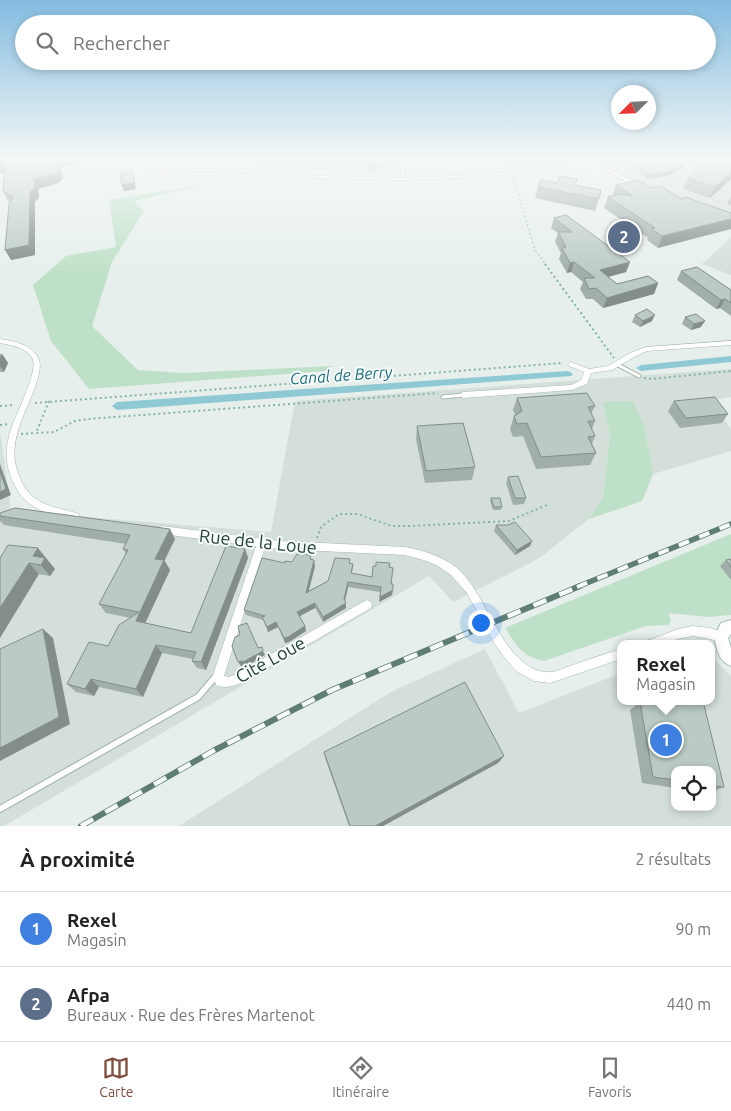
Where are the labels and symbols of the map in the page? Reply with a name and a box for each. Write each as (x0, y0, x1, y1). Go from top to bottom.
north arrow (611, 85, 656, 130)
pin: 2 (608, 218, 640, 256)
water label: Canal de Berry (289, 362, 393, 388)
street label: Rue de la Loue (198, 525, 318, 557)
your location (468, 610, 494, 636)
street label: Cité Loue (232, 632, 308, 686)
pin: 1 (650, 721, 682, 759)

